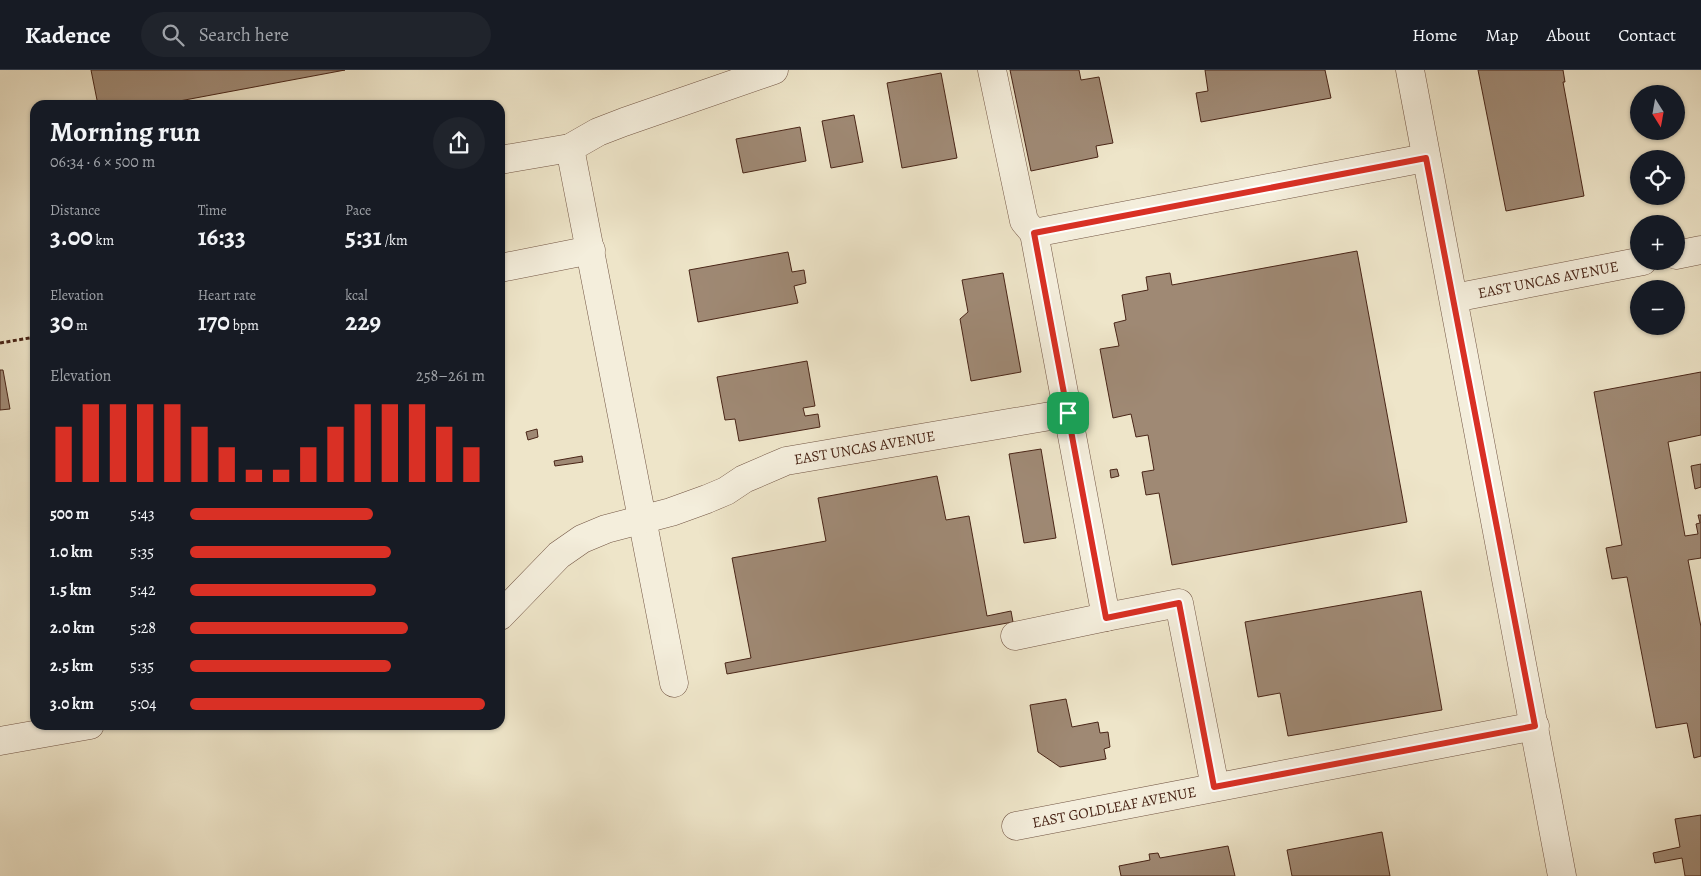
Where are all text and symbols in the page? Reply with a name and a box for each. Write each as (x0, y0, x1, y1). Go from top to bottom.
search box (141, 12, 491, 57)
text: Kadence (25, 19, 111, 51)
icon: search (159, 21, 187, 49)
text: Search here (199, 22, 289, 48)
text: Home (1412, 23, 1457, 47)
text: Map (1485, 23, 1518, 47)
text: About (1546, 23, 1590, 47)
text: Contact (1618, 23, 1676, 47)
north arrow (1630, 85, 1685, 140)
map controls (1630, 85, 1685, 335)
text: Morning run (50, 113, 200, 151)
button: share (433, 117, 485, 169)
button: locate (1630, 150, 1685, 205)
text: 06:34 · 6 × 500 m (50, 151, 155, 173)
text: Distance (50, 201, 100, 220)
text: Time (198, 201, 227, 220)
text: Pace (345, 201, 371, 220)
button: + (1630, 215, 1685, 270)
text: 3.00 (50, 220, 93, 254)
text: 16:33 (198, 220, 246, 254)
text: 5:31 (345, 220, 382, 254)
text: km (93, 231, 114, 250)
text: /km (382, 231, 408, 250)
street label: EAST UNCAS AVENUE (1476, 256, 1620, 303)
button: − (1630, 280, 1685, 335)
text: Elevation (50, 286, 104, 305)
text: Heart rate (198, 286, 256, 305)
text: kcal (345, 286, 368, 305)
text: 30 (50, 305, 73, 339)
text: 170 (198, 305, 230, 339)
text: 229 (345, 305, 381, 339)
text: m (73, 316, 88, 335)
text: bpm (230, 316, 259, 335)
text: Elevation (50, 365, 111, 387)
text: 258–261 m (416, 365, 485, 387)
pin (1047, 392, 1089, 434)
icon: arrive (1054, 399, 1082, 427)
street label: EAST UNCAS AVENUE (792, 426, 937, 469)
text: 500 m (50, 503, 89, 525)
text: 5:43 (130, 503, 155, 525)
text: 1.0 km (50, 541, 93, 563)
text: 5:35 (130, 541, 154, 563)
text: 1.5 km (50, 579, 91, 601)
text: 5:42 (130, 579, 156, 601)
text: 2.0 km (50, 617, 95, 639)
text: 5:28 (130, 617, 156, 639)
text: 2.5 km (50, 655, 93, 677)
text: 5:35 (130, 655, 154, 677)
text: 3.0 km (50, 693, 94, 715)
text: 5:04 (130, 693, 156, 715)
street label: EAST GOLDLEAF AVENUE (1030, 781, 1198, 833)

